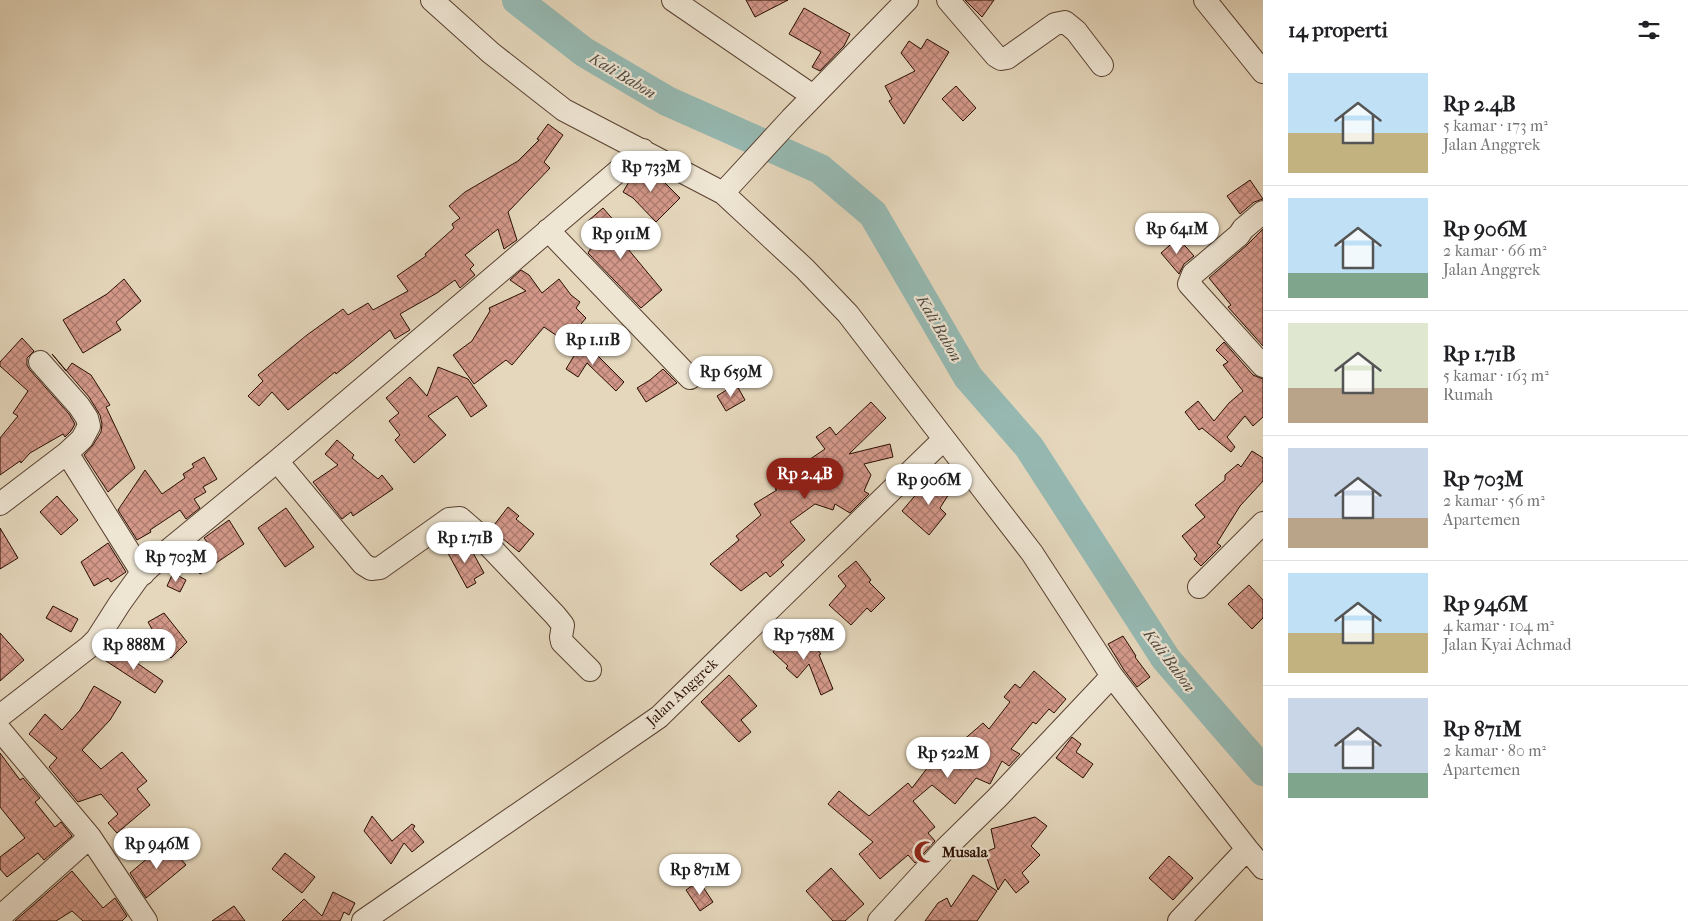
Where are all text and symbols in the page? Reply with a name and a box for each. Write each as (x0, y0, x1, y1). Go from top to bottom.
icon: filters (1635, 16, 1663, 44)
text: 14 properti (1288, 18, 1388, 42)
water label: Kali Babon (585, 48, 659, 103)
text: Rp 2.4B (1443, 92, 1516, 116)
icon: home (1328, 93, 1388, 153)
text: 5 kamar · 173 m² (1443, 116, 1548, 135)
text: Jalan Anggrek (1443, 135, 1540, 154)
pin: Rp 733M (605, 150, 697, 193)
text: Rp 733M (621, 157, 681, 176)
pin: Rp 641M (1131, 212, 1223, 255)
text: Rp 906M (1443, 217, 1527, 241)
pin: Rp 911M (575, 218, 667, 260)
icon: home (1328, 218, 1388, 278)
text: Rp 641M (1146, 219, 1208, 238)
text: Rp 911M (592, 224, 650, 243)
text: 2 kamar · 66 m² (1443, 241, 1546, 260)
text: Jalan Anggrek (1443, 260, 1540, 279)
water label: Kali Babon (912, 291, 966, 365)
pin: Rp 1.11B (541, 324, 645, 366)
text: Rp 1.11B (566, 330, 620, 349)
text: Rp 1.71B (1443, 342, 1516, 366)
icon: home (1328, 343, 1388, 403)
pin: Rp 659M (685, 356, 777, 398)
text: Rp 659M (700, 362, 762, 381)
text: 5 kamar · 163 m² (1443, 366, 1549, 385)
text: Rumah (1443, 385, 1493, 404)
pin: Rp 2.4B (759, 458, 851, 500)
text: Rp 2.4B (777, 464, 833, 483)
pin: Rp 906M (883, 464, 975, 506)
text: Rp 703M (1443, 467, 1524, 491)
icon: home (1328, 468, 1388, 528)
text: Rp 906M (897, 470, 961, 489)
text: 2 kamar · 56 m² (1443, 491, 1545, 510)
text: Apartemen (1443, 510, 1520, 529)
pin: Rp 1.71B (413, 522, 517, 564)
text: Rp 1.71B (437, 528, 493, 547)
pin: Rp 703M (130, 540, 222, 583)
text: Rp 703M (145, 547, 207, 566)
text: Rp 946M (1443, 592, 1528, 616)
icon: home (1328, 593, 1388, 653)
text: 4 kamar · 104 m² (1443, 616, 1554, 635)
pin: Rp 758M (758, 618, 850, 661)
water label: Kali Babon (1139, 624, 1199, 696)
text: Rp 758M (773, 625, 835, 644)
pin: Rp 888M (88, 628, 180, 671)
text: Rp 888M (103, 635, 165, 654)
text: Jalan Kyai Achmad (1443, 635, 1571, 654)
street label: Jalan Anggrek (642, 654, 722, 730)
text: Rp 871M (1443, 717, 1522, 741)
icon: home (1328, 718, 1388, 778)
pin: Rp 522M (902, 736, 994, 779)
text: 2 kamar · 80 m² (1443, 741, 1546, 760)
text: Rp 522M (917, 743, 979, 762)
text: Apartemen (1443, 760, 1520, 779)
pin: Rp 946M (111, 828, 203, 870)
text: Rp 946M (125, 834, 189, 853)
mosque icon: Musala (912, 839, 938, 865)
place label: Musala (941, 843, 989, 861)
pin: Rp 871M (654, 854, 746, 896)
text: Rp 871M (670, 860, 730, 879)

